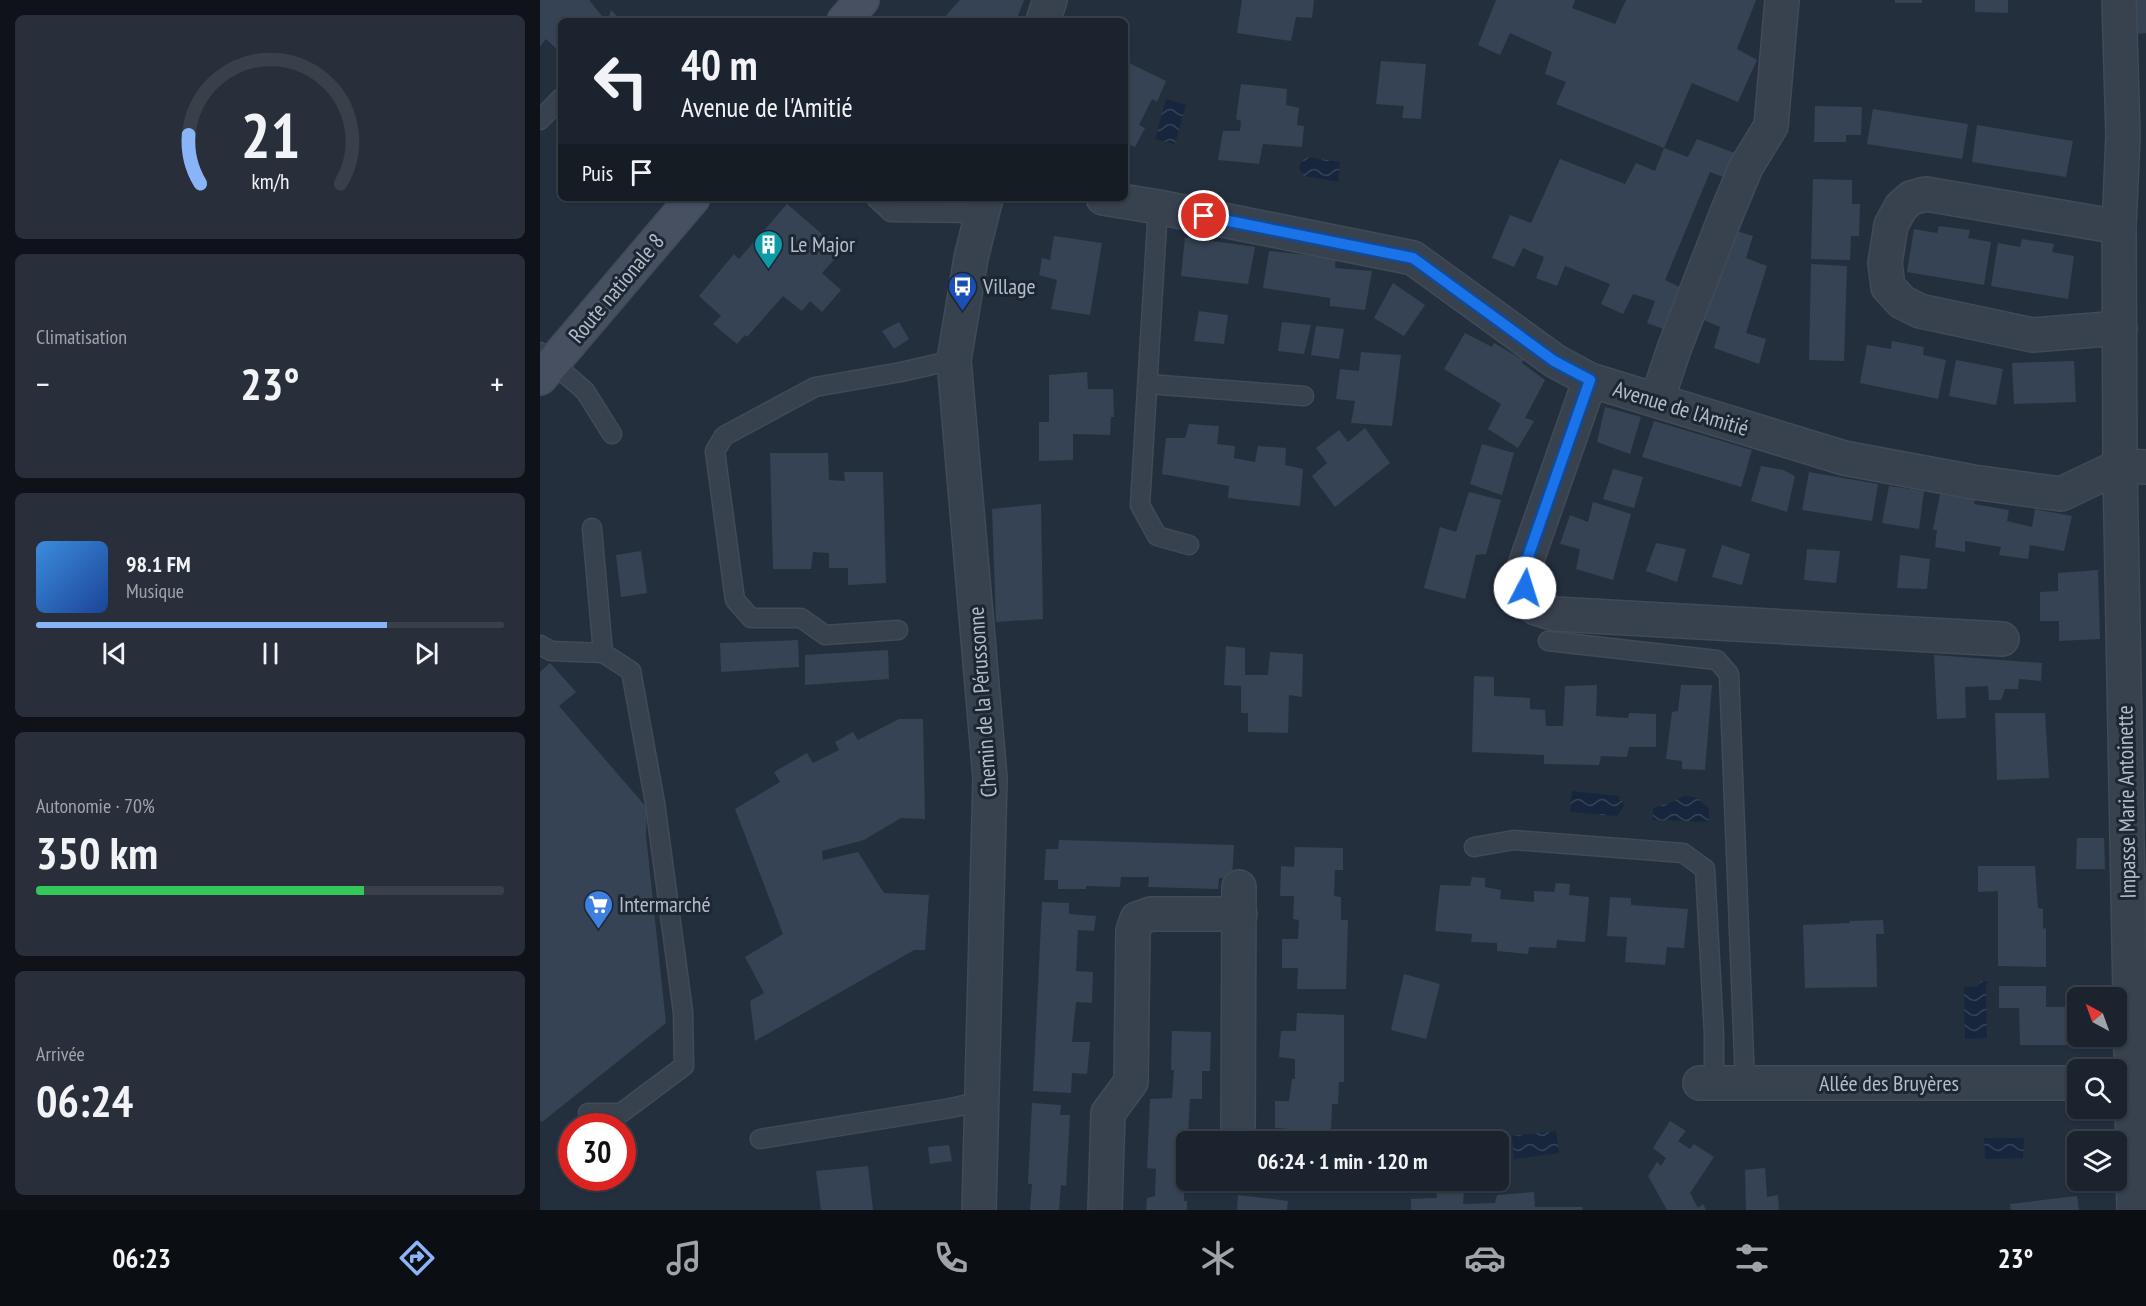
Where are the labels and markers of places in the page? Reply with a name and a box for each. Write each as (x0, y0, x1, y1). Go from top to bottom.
pin (1178, 190, 1229, 241)
building icon: Le Major (753, 228, 785, 270)
place label: Le Major (790, 230, 855, 258)
bus stop icon: Village (946, 270, 978, 312)
place label: Village (982, 272, 1036, 300)
supermarket icon: Intermarché (582, 888, 614, 930)
place label: Intermarché (619, 890, 711, 918)

